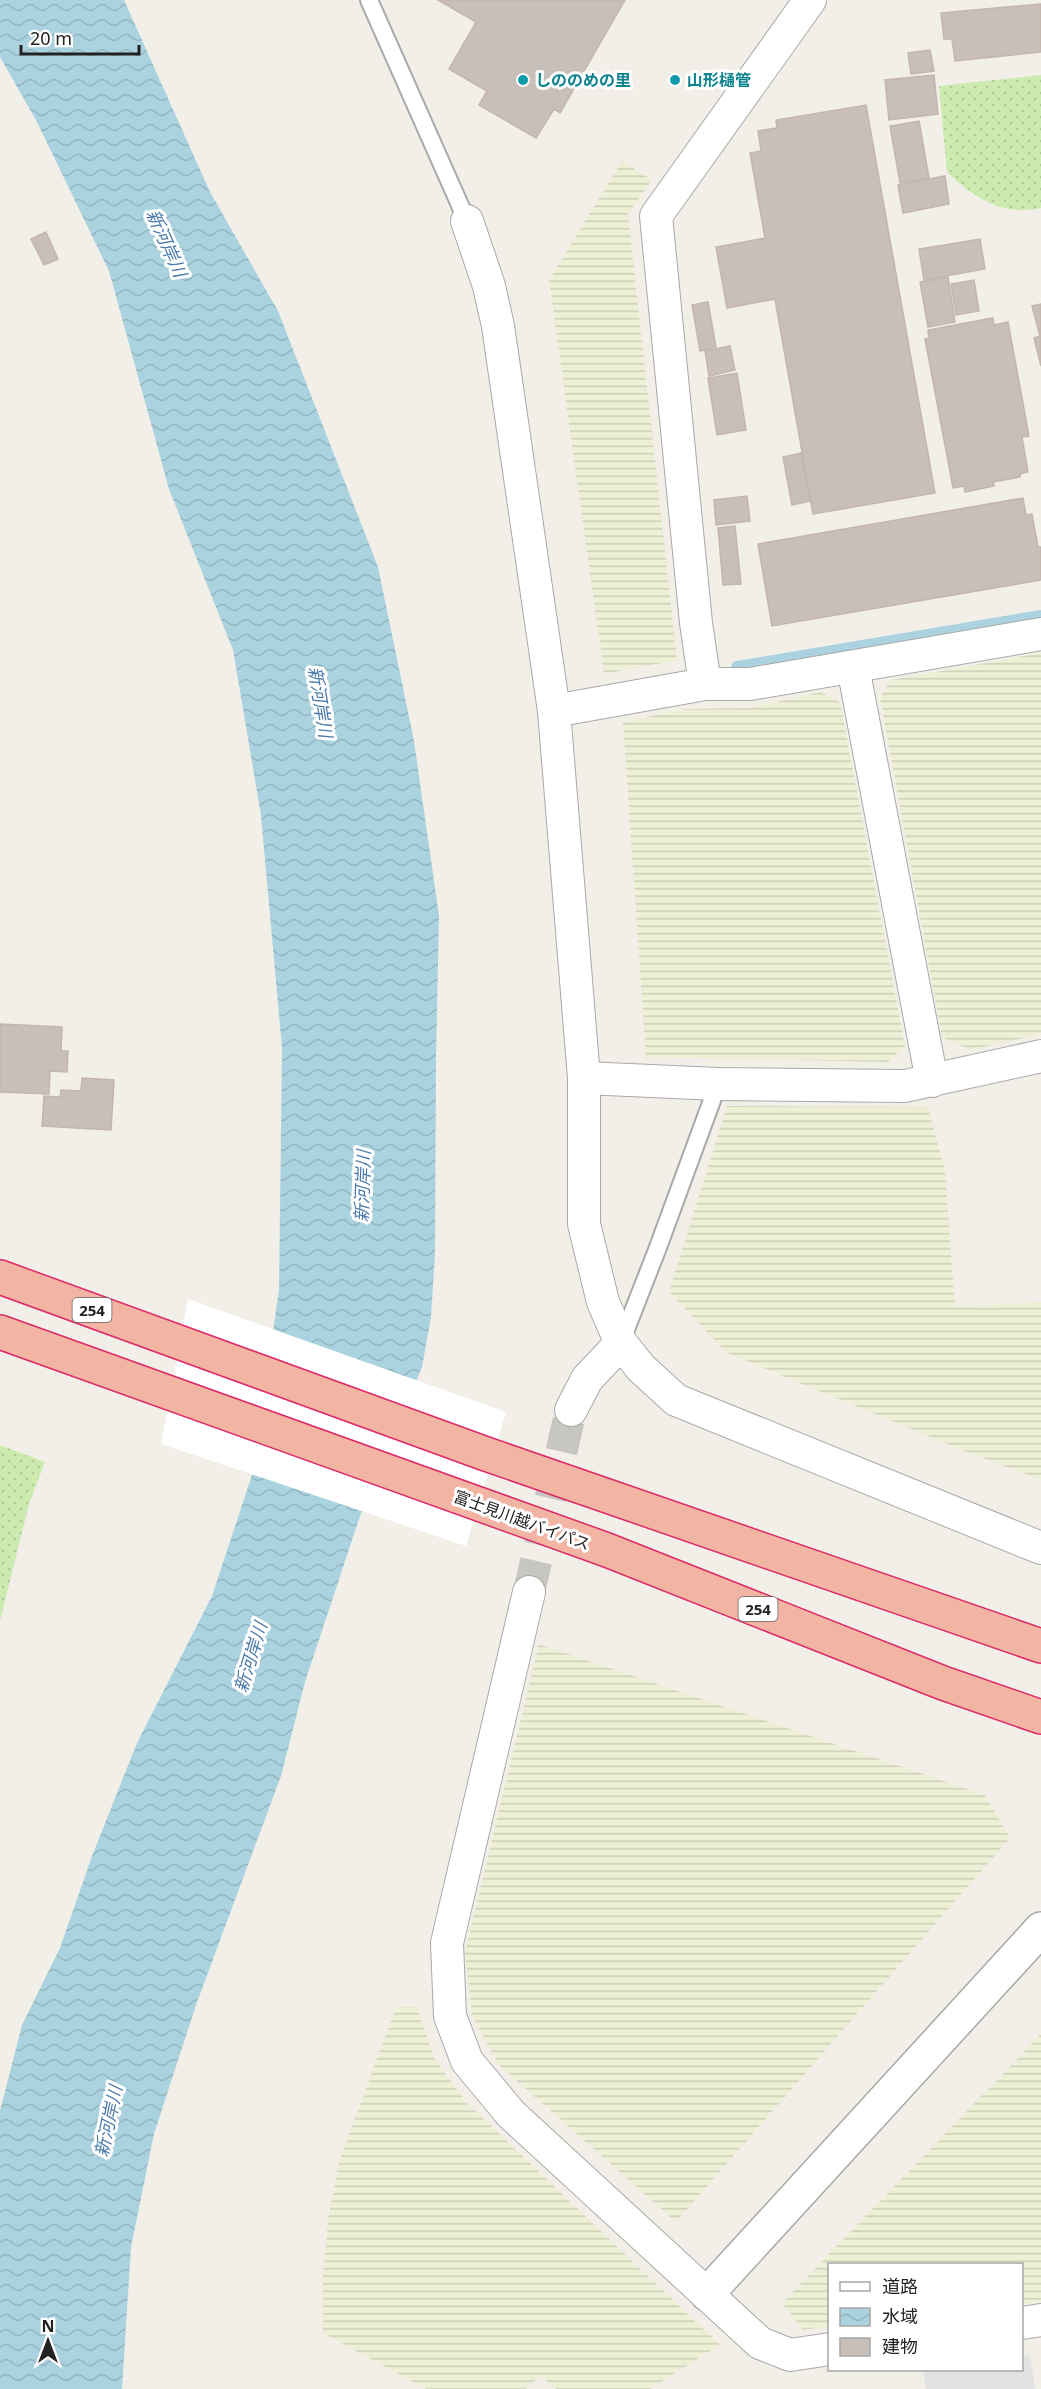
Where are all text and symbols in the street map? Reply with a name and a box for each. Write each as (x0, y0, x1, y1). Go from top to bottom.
scale bar (21, 18, 140, 56)
text: 20 m (30, 26, 72, 50)
place label: しののめの里 (535, 69, 631, 91)
place label: 山形樋管 (687, 69, 751, 91)
marker: しののめの里 (516, 73, 530, 87)
marker: 山形樋管 (668, 73, 682, 87)
water label: 新河岸川 (141, 205, 193, 283)
water label: 新河岸川 (304, 665, 339, 741)
water label: 新河岸川 (349, 1148, 375, 1222)
road number: 254 (72, 1298, 112, 1322)
street label: 富士見川越バイパス (451, 1485, 593, 1555)
road number: 254 (738, 1597, 777, 1621)
water label: 新河岸川 (228, 1617, 273, 1695)
water label: 新河岸川 (89, 2081, 128, 2159)
legend (828, 2263, 1023, 2371)
text: 道路 (882, 2274, 918, 2298)
text: 水域 (882, 2304, 918, 2328)
north arrow (18, 2311, 78, 2371)
text: N (41, 2315, 55, 2337)
text: 建物 (882, 2334, 918, 2358)

